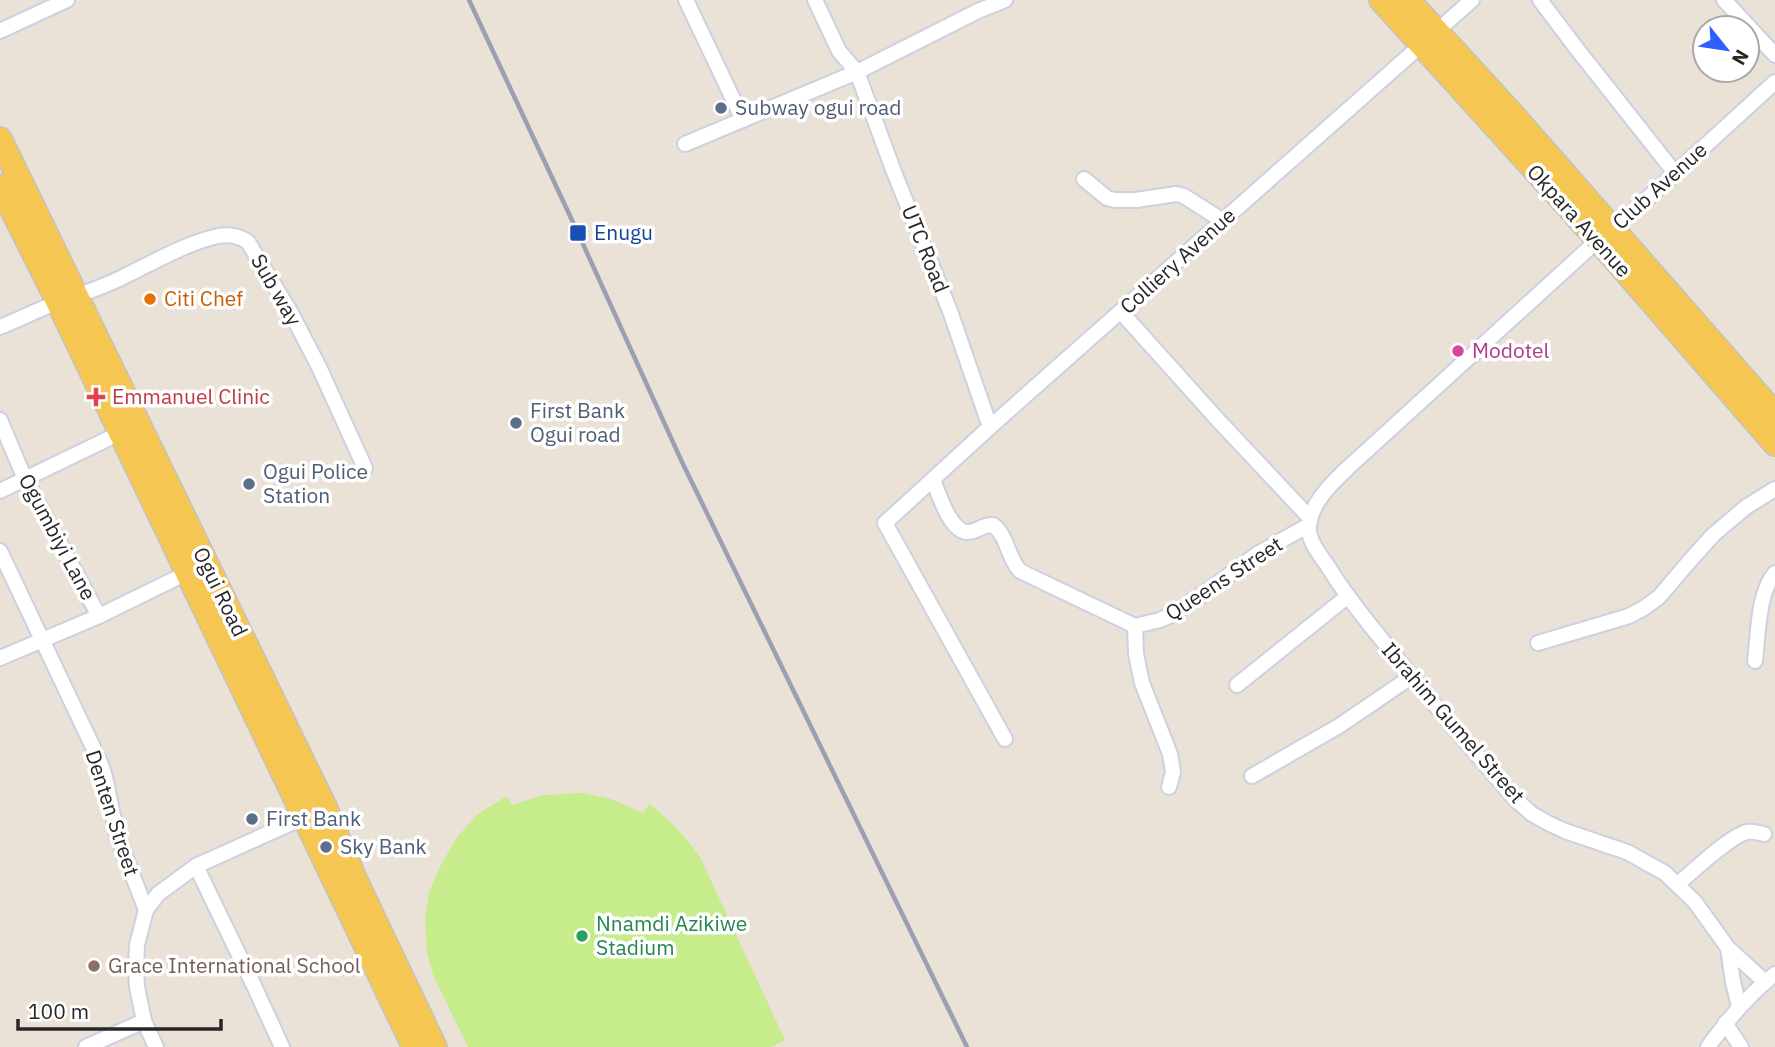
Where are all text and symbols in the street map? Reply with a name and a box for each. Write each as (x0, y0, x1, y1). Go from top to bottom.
north arrow (1691, 14, 1761, 84)
text: N (1727, 46, 1755, 69)
place label: Subway ogui road (735, 93, 901, 121)
marker: Subway ogui road (713, 100, 729, 116)
street label: Club Avenue (1606, 135, 1713, 235)
street label: Okpara Avenue (1521, 158, 1638, 283)
street label: UTC Road (896, 201, 956, 297)
street label: Colliery Avenue (1114, 201, 1241, 320)
place label: Enugu (594, 218, 653, 246)
marker: Enugu (568, 223, 588, 243)
street label: Sub way (245, 248, 309, 331)
place label: Citi Chef (164, 284, 243, 312)
marker: Citi Chef (142, 291, 158, 307)
place label: Modotel (1472, 336, 1550, 364)
marker: Modotel (1450, 343, 1466, 359)
place label: Emmanuel Clinic (112, 382, 270, 410)
marker: Emmanuel Clinic (86, 387, 106, 407)
place label: First Bank Ogui road (530, 396, 625, 448)
marker: First Bank Ogui road (508, 415, 524, 431)
place label: Ogui Police Station (263, 457, 368, 509)
street label: Ogumbiyi Lane (13, 468, 103, 605)
marker: Ogui Police Station (241, 476, 257, 492)
street label: Queens Street (1159, 530, 1288, 627)
street label: Ogui Road (187, 542, 255, 641)
street label: Ibrahim Gumel Street (1376, 636, 1531, 809)
street label: Denten Street (79, 746, 146, 879)
place label: First Bank (266, 804, 361, 832)
marker: First Bank (244, 811, 260, 827)
place label: Sky Bank (340, 832, 427, 860)
marker: Sky Bank (318, 839, 334, 855)
place label: Nnamdi Azikiwe Stadium (596, 909, 747, 961)
marker: Nnamdi Azikiwe Stadium (574, 928, 590, 944)
place label: Grace International School (108, 951, 361, 979)
marker: Grace International School (86, 958, 102, 974)
scale bar (18, 988, 220, 1032)
text: 100 m (28, 997, 89, 1025)

